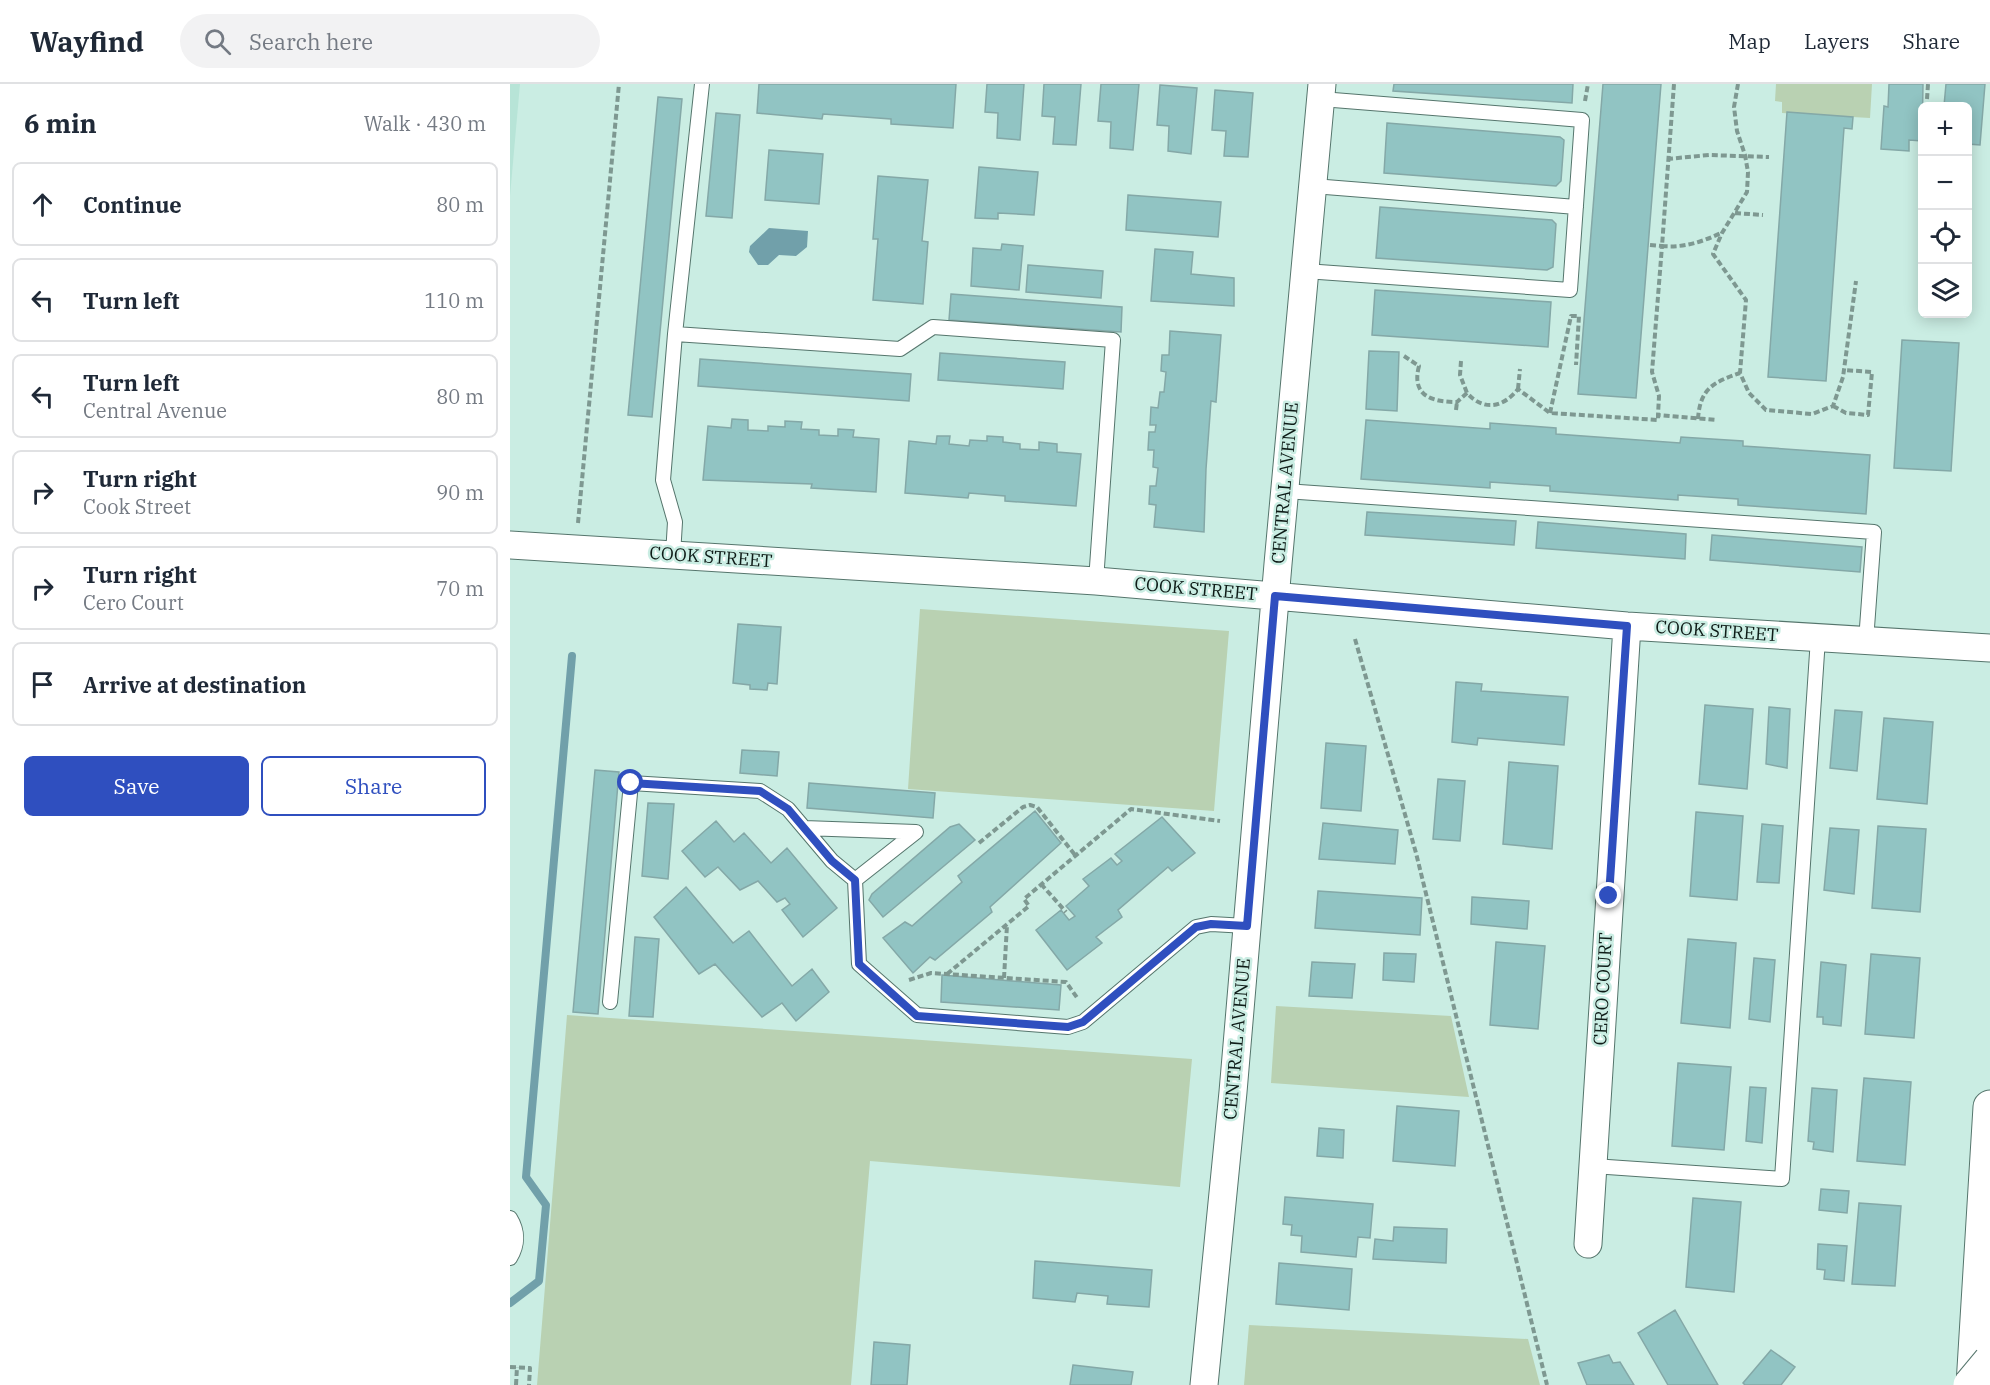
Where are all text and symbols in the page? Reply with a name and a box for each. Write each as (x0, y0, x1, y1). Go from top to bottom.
search box (180, 14, 600, 68)
text: Wayfind (30, 23, 144, 60)
icon: search (201, 25, 234, 58)
text: Search here (249, 27, 373, 56)
text: Map (1728, 27, 1771, 55)
text: Layers (1804, 27, 1870, 55)
text: Share (1903, 27, 1960, 55)
map controls (1918, 102, 1972, 318)
button: + (1918, 102, 1972, 156)
text: 6 min (24, 106, 97, 140)
text: Walk · 430 m (364, 110, 486, 137)
button: − (1918, 156, 1972, 210)
icon: ahead (26, 188, 59, 221)
text: Continue (83, 190, 182, 219)
text: 80 m (436, 191, 484, 218)
button: locate (1918, 210, 1972, 264)
button: layers (1918, 264, 1972, 318)
icon: left (26, 284, 59, 317)
text: Turn left (83, 286, 179, 315)
text: 110 m (424, 287, 484, 314)
text: Turn left (83, 368, 179, 397)
icon: left (26, 380, 59, 413)
text: 80 m (436, 383, 484, 410)
text: Central Avenue (83, 397, 227, 424)
street label: CENTRAL AVENUE (1266, 401, 1303, 565)
text: Turn right (83, 464, 197, 493)
icon: right (26, 476, 59, 509)
text: 90 m (436, 479, 484, 506)
text: Cook Street (83, 493, 191, 520)
street label: COOK STREET (649, 541, 774, 572)
text: Turn right (83, 560, 197, 589)
icon: right (26, 572, 59, 605)
street label: COOK STREET (1134, 572, 1259, 605)
text: 70 m (436, 575, 484, 602)
text: Cero Court (83, 589, 184, 616)
street label: COOK STREET (1655, 615, 1780, 646)
icon: arrive (26, 668, 59, 701)
text: Arrive at destination (83, 670, 306, 699)
button: Save (24, 756, 249, 816)
button: Share (261, 756, 486, 816)
route start (617, 769, 643, 795)
route end (1595, 882, 1621, 908)
street label: CERO COURT (1588, 932, 1617, 1046)
street label: CENTRAL AVENUE (1218, 957, 1255, 1121)

